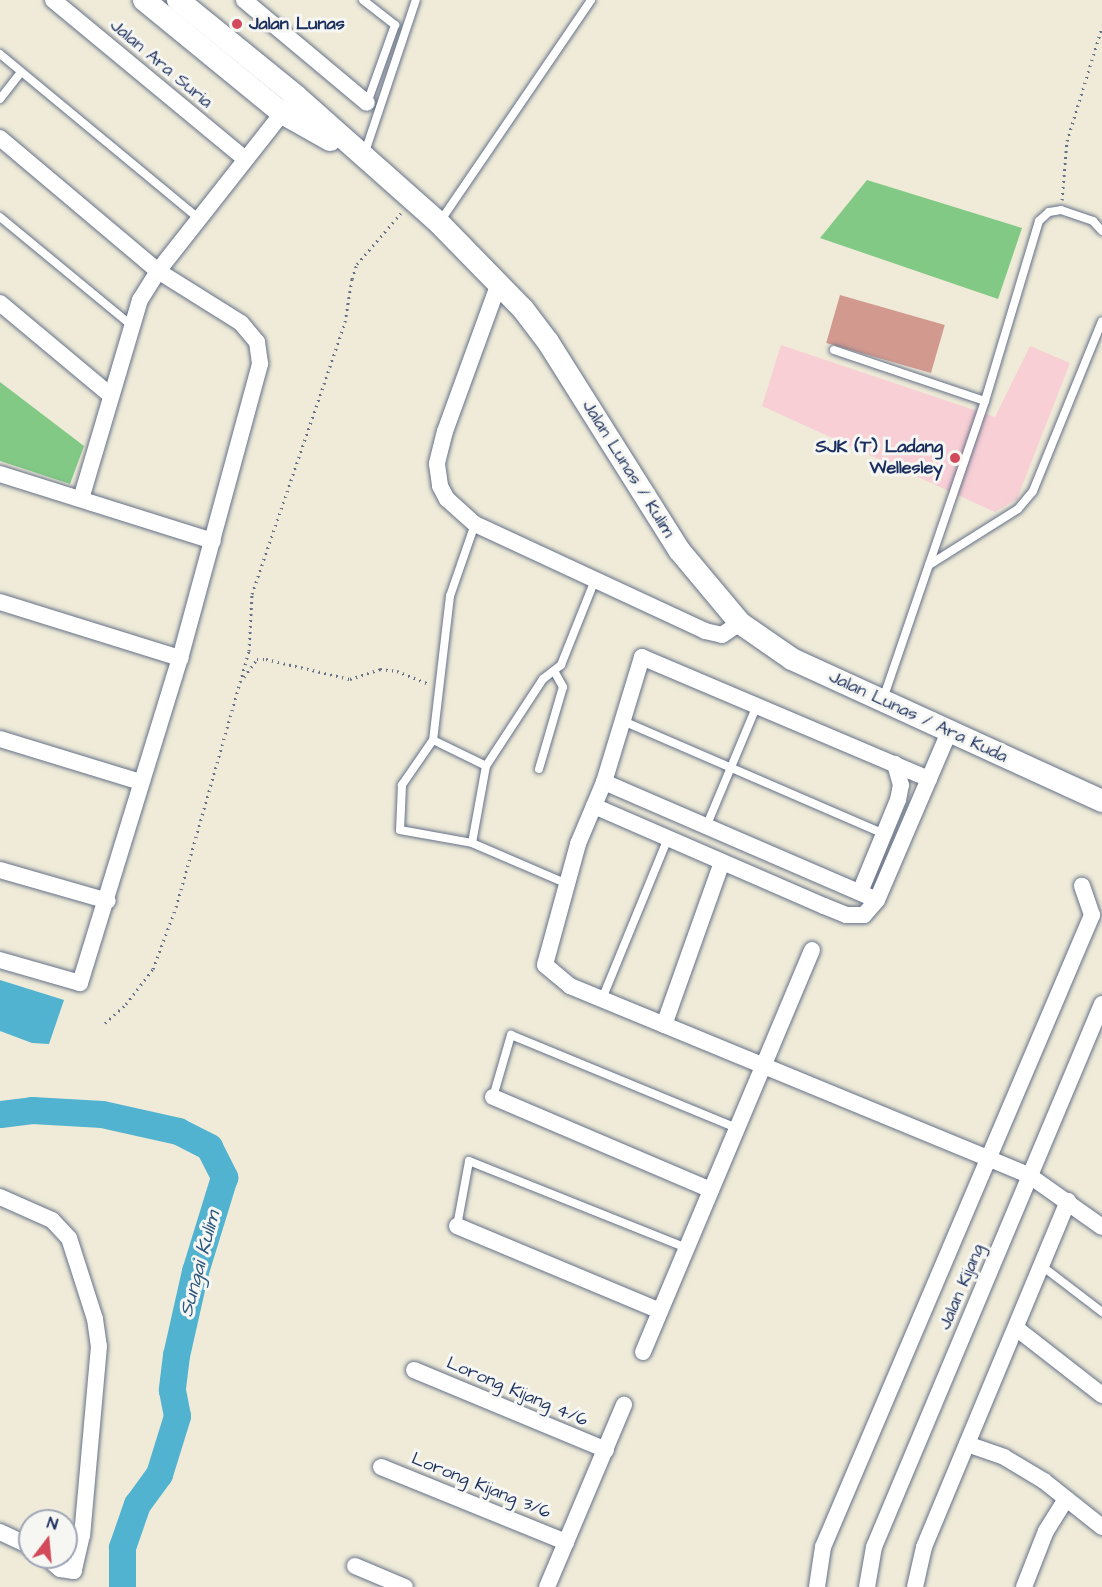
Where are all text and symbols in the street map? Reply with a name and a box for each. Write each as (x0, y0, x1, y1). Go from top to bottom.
place label: Jalan Lunas (249, 13, 345, 35)
street label: Jalan Ara Suria (105, 15, 217, 113)
marker: Jalan Lunas (230, 17, 244, 31)
street label: Jalan Lunas / Kulim (577, 396, 679, 542)
place label: SJK (T) Ladang Wellesley (815, 437, 943, 480)
marker: SJK (T) Ladang Wellesley (948, 451, 962, 465)
street label: Jalan Lunas / Ara Kuda (825, 666, 1011, 768)
water label: Sungai Kulim (174, 1208, 226, 1320)
street label: Jalan Kijang (934, 1241, 990, 1333)
street label: Lorong Kijang 4/6 (443, 1352, 591, 1432)
street label: Lorong Kijang 3/6 (408, 1448, 554, 1524)
north arrow (18, 1509, 78, 1569)
text: N (45, 1512, 60, 1536)

